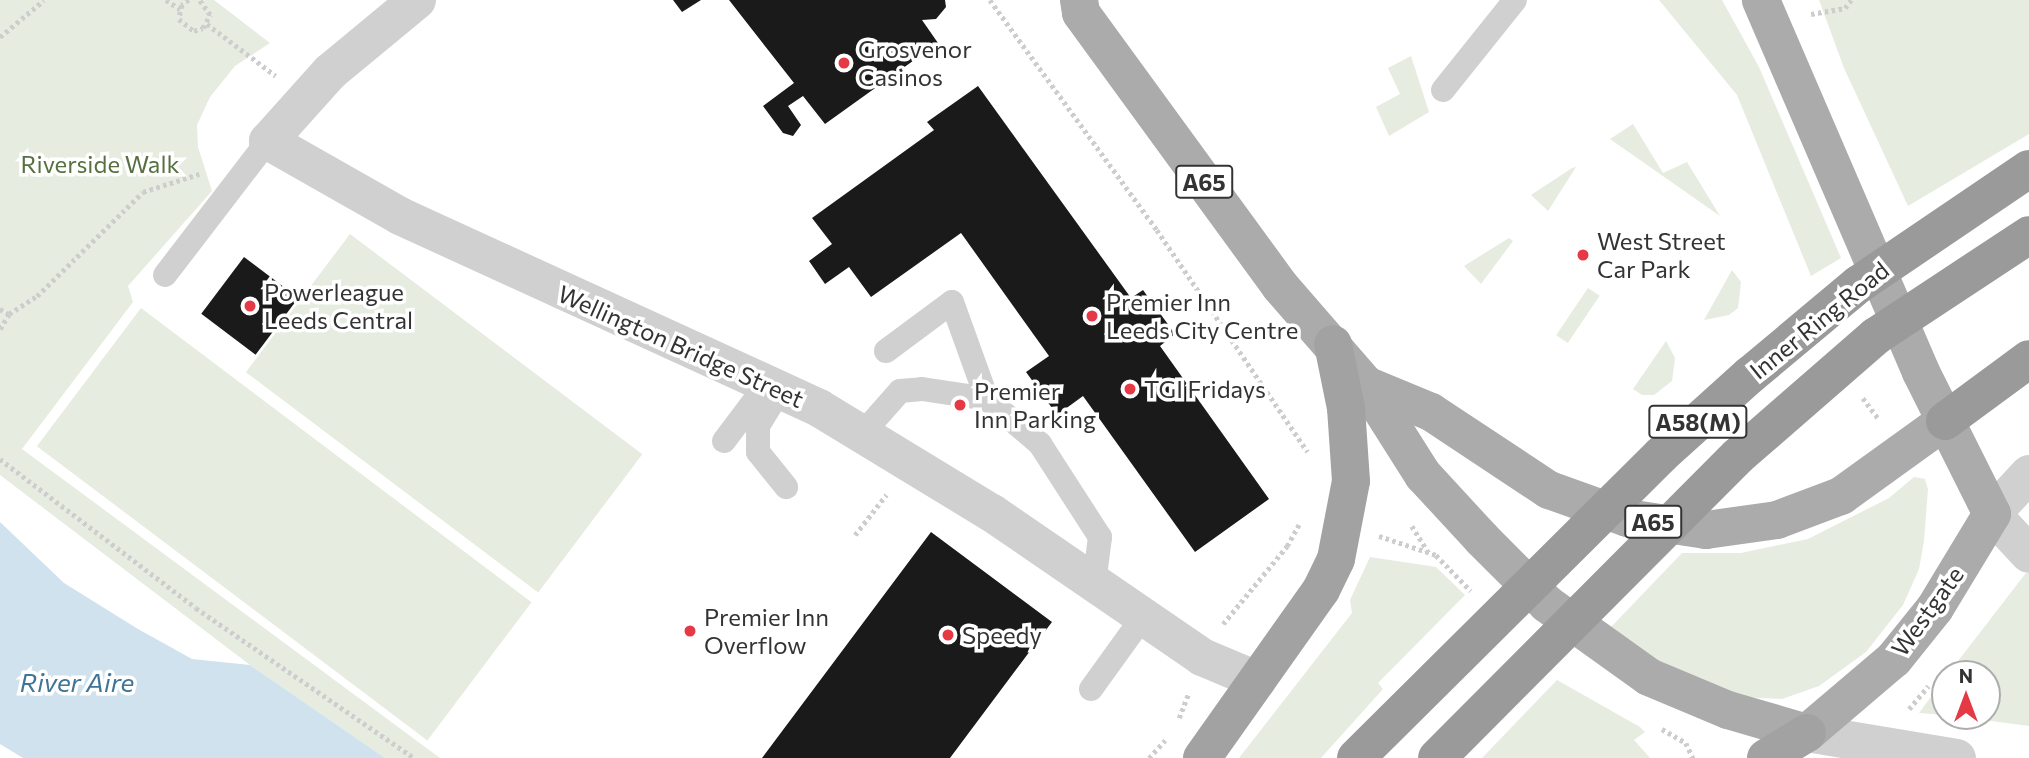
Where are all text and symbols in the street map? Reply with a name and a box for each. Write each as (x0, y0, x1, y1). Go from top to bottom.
place label: Grosvenor Casinos (858, 35, 972, 91)
marker: Grosvenor Casinos (836, 55, 852, 71)
park label: Riverside Walk (20, 150, 180, 178)
road number: A65 (1174, 162, 1234, 202)
place label: West Street Car Park (1597, 227, 1726, 283)
marker: West Street Car Park (1575, 247, 1591, 263)
street label: Inner Ring Road (1744, 255, 1894, 385)
place label: Powerleague Leeds Central (264, 278, 413, 334)
street label: Wellington Bridge Street (554, 279, 808, 413)
place label: Premier Inn Leeds City Centre (1106, 288, 1298, 344)
marker: Powerleague Leeds Central (242, 298, 258, 314)
marker: Premier Inn Leeds City Centre (1084, 308, 1100, 324)
place label: TGI Fridays (1144, 375, 1266, 403)
place label: Premier Inn Parking (974, 377, 1096, 433)
marker: TGI Fridays (1122, 381, 1138, 397)
marker: Premier Inn Parking (952, 397, 968, 413)
road number: A58(M) (1647, 402, 1749, 442)
road number: A65 (1623, 502, 1683, 542)
street label: Westgate (1885, 561, 1969, 661)
place label: Premier Inn Overflow (704, 603, 829, 659)
place label: Speedy (962, 621, 1042, 649)
marker: Premier Inn Overflow (682, 623, 698, 639)
marker: Speedy (940, 627, 956, 643)
north arrow (1931, 660, 2001, 730)
text: N (1959, 664, 1973, 687)
water label: River Aire (20, 666, 134, 698)

